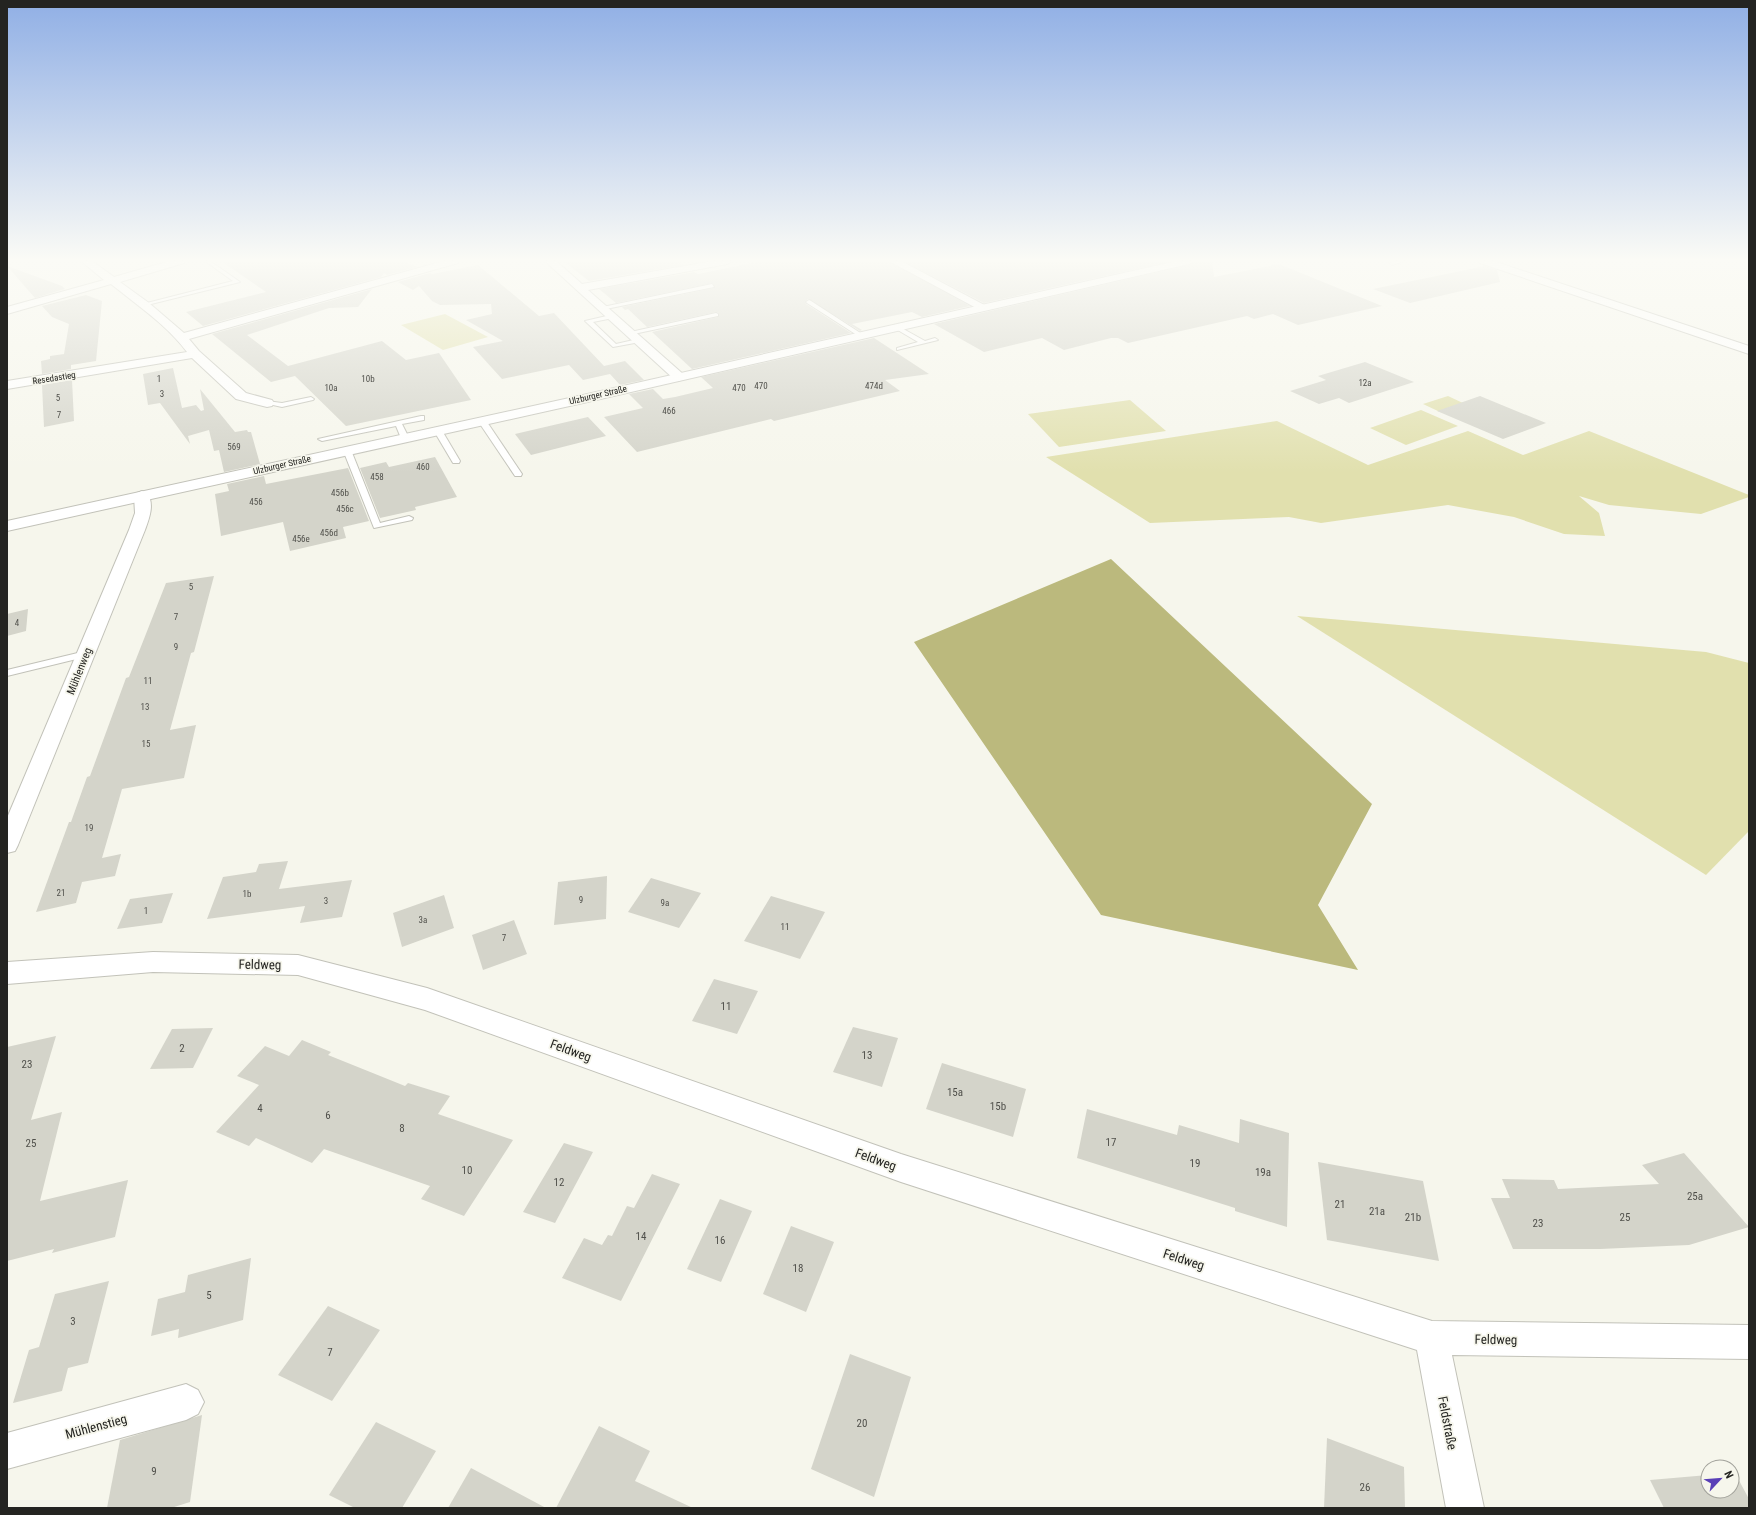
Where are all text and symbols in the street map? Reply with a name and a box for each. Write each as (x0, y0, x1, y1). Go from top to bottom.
street label: Resedastieg (32, 370, 76, 386)
house number: 1 (157, 374, 161, 384)
house number: 10b (361, 374, 375, 384)
house number: 12a (1358, 378, 1372, 388)
house number: 470 (754, 381, 768, 391)
house number: 474d (865, 381, 883, 391)
house number: 10a (324, 383, 338, 393)
street label: Ulzburger Straße (568, 383, 628, 407)
house number: 470 (732, 383, 746, 393)
house number: 3 (160, 389, 164, 399)
house number: 5 (56, 393, 61, 403)
house number: 466 (662, 406, 676, 416)
house number: 7 (57, 410, 62, 420)
house number: 569 (227, 442, 241, 452)
street label: Ulzburger Straße (252, 453, 312, 477)
house number: 460 (416, 462, 430, 472)
house number: 458 (370, 472, 384, 482)
house number: 456b (331, 488, 349, 498)
house number: 456 (249, 497, 263, 507)
house number: 456c (336, 504, 354, 514)
house number: 456d (320, 528, 338, 538)
house number: 456e (292, 534, 310, 544)
house number: 5 (189, 582, 194, 592)
house number: 7 (174, 612, 179, 622)
house number: 4 (15, 618, 20, 628)
house number: 9 (174, 642, 178, 652)
street label: Mühlenweg (64, 646, 95, 697)
house number: 11 (144, 676, 152, 686)
house number: 13 (141, 702, 149, 712)
house number: 15 (142, 739, 151, 749)
house number: 19 (85, 823, 93, 833)
house number: 21 (57, 888, 65, 898)
house number: 1b (243, 889, 252, 899)
house number: 9 (579, 895, 583, 905)
house number: 3 (324, 896, 328, 906)
house number: 9a (661, 898, 669, 908)
house number: 1 (144, 906, 148, 916)
house number: 3a (419, 915, 427, 925)
house number: 11 (781, 922, 789, 932)
house number: 7 (502, 933, 507, 943)
street label: Feldweg (239, 957, 281, 972)
house number: 11 (721, 1000, 731, 1013)
street label: Feldweg (548, 1036, 593, 1065)
house number: 2 (179, 1042, 185, 1055)
house number: 13 (862, 1049, 872, 1062)
house number: 23 (22, 1058, 32, 1071)
house number: 15a (947, 1086, 963, 1099)
house number: 15b (990, 1100, 1006, 1113)
house number: 4 (257, 1102, 263, 1115)
house number: 6 (325, 1109, 331, 1122)
house number: 8 (399, 1122, 405, 1135)
house number: 17 (1106, 1136, 1116, 1149)
house number: 25 (26, 1137, 36, 1150)
street label: Feldweg (853, 1145, 898, 1174)
house number: 19 (1190, 1157, 1200, 1170)
house number: 10 (462, 1164, 472, 1177)
house number: 19a (1255, 1166, 1271, 1179)
house number: 12 (554, 1176, 564, 1189)
house number: 25a (1687, 1190, 1703, 1203)
house number: 21 (1335, 1198, 1345, 1211)
house number: 21a (1369, 1205, 1385, 1218)
house number: 21b (1405, 1211, 1421, 1224)
house number: 25 (1620, 1211, 1630, 1224)
house number: 23 (1533, 1217, 1543, 1230)
house number: 14 (636, 1230, 647, 1243)
house number: 16 (715, 1234, 725, 1247)
street label: Feldweg (1161, 1246, 1206, 1273)
house number: 18 (793, 1262, 803, 1275)
house number: 5 (206, 1289, 212, 1302)
house number: 3 (70, 1315, 76, 1328)
street label: Feldweg (1475, 1332, 1517, 1347)
house number: 7 (327, 1346, 333, 1359)
street label: Feldstraße (1435, 1395, 1460, 1451)
street label: Mühlenstieg (64, 1411, 129, 1442)
house number: 20 (857, 1417, 867, 1430)
north arrow (1700, 1459, 1740, 1499)
house number: 9 (151, 1465, 157, 1478)
text: N (1721, 1469, 1736, 1481)
house number: 26 (1360, 1481, 1370, 1494)

